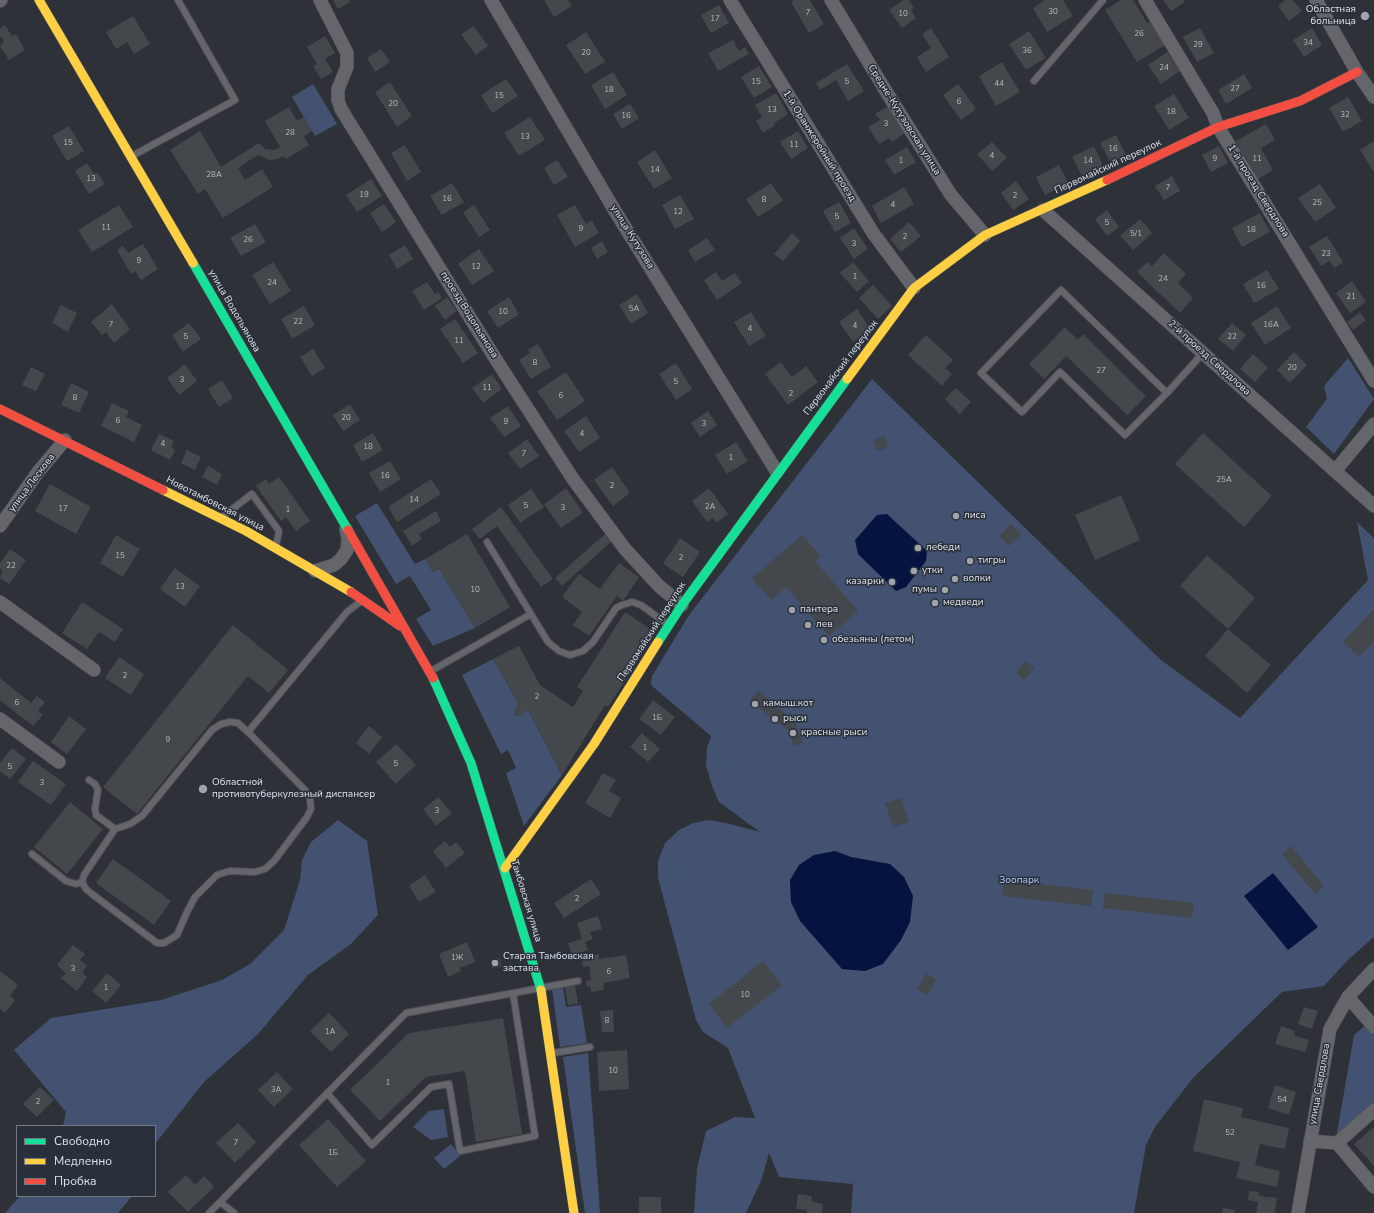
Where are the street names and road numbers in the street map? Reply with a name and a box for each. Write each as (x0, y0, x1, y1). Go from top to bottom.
street label: Средне-Кутузовская улица (865, 63, 943, 177)
street label: 1-й Оранжерейный проезд (780, 88, 858, 204)
street label: Первомайский переулок (1053, 137, 1163, 197)
street label: 1-й проезд Свердлова (1225, 143, 1291, 239)
street label: улица Кутузова (608, 203, 656, 271)
street label: улица Водопьянова (205, 267, 263, 355)
street label: проезд Водопьянова (438, 270, 500, 360)
street label: Первомайский переулок (801, 318, 881, 418)
street label: 2-й проезд Свердлова (1165, 318, 1253, 398)
street label: улица Лескова (6, 452, 58, 514)
street label: Новотамбовская улица (164, 474, 266, 534)
street label: Первомайский переулок (615, 580, 689, 684)
street label: Тамбовская улица (508, 858, 544, 944)
street label: улица Свердлова (1307, 1042, 1333, 1126)

